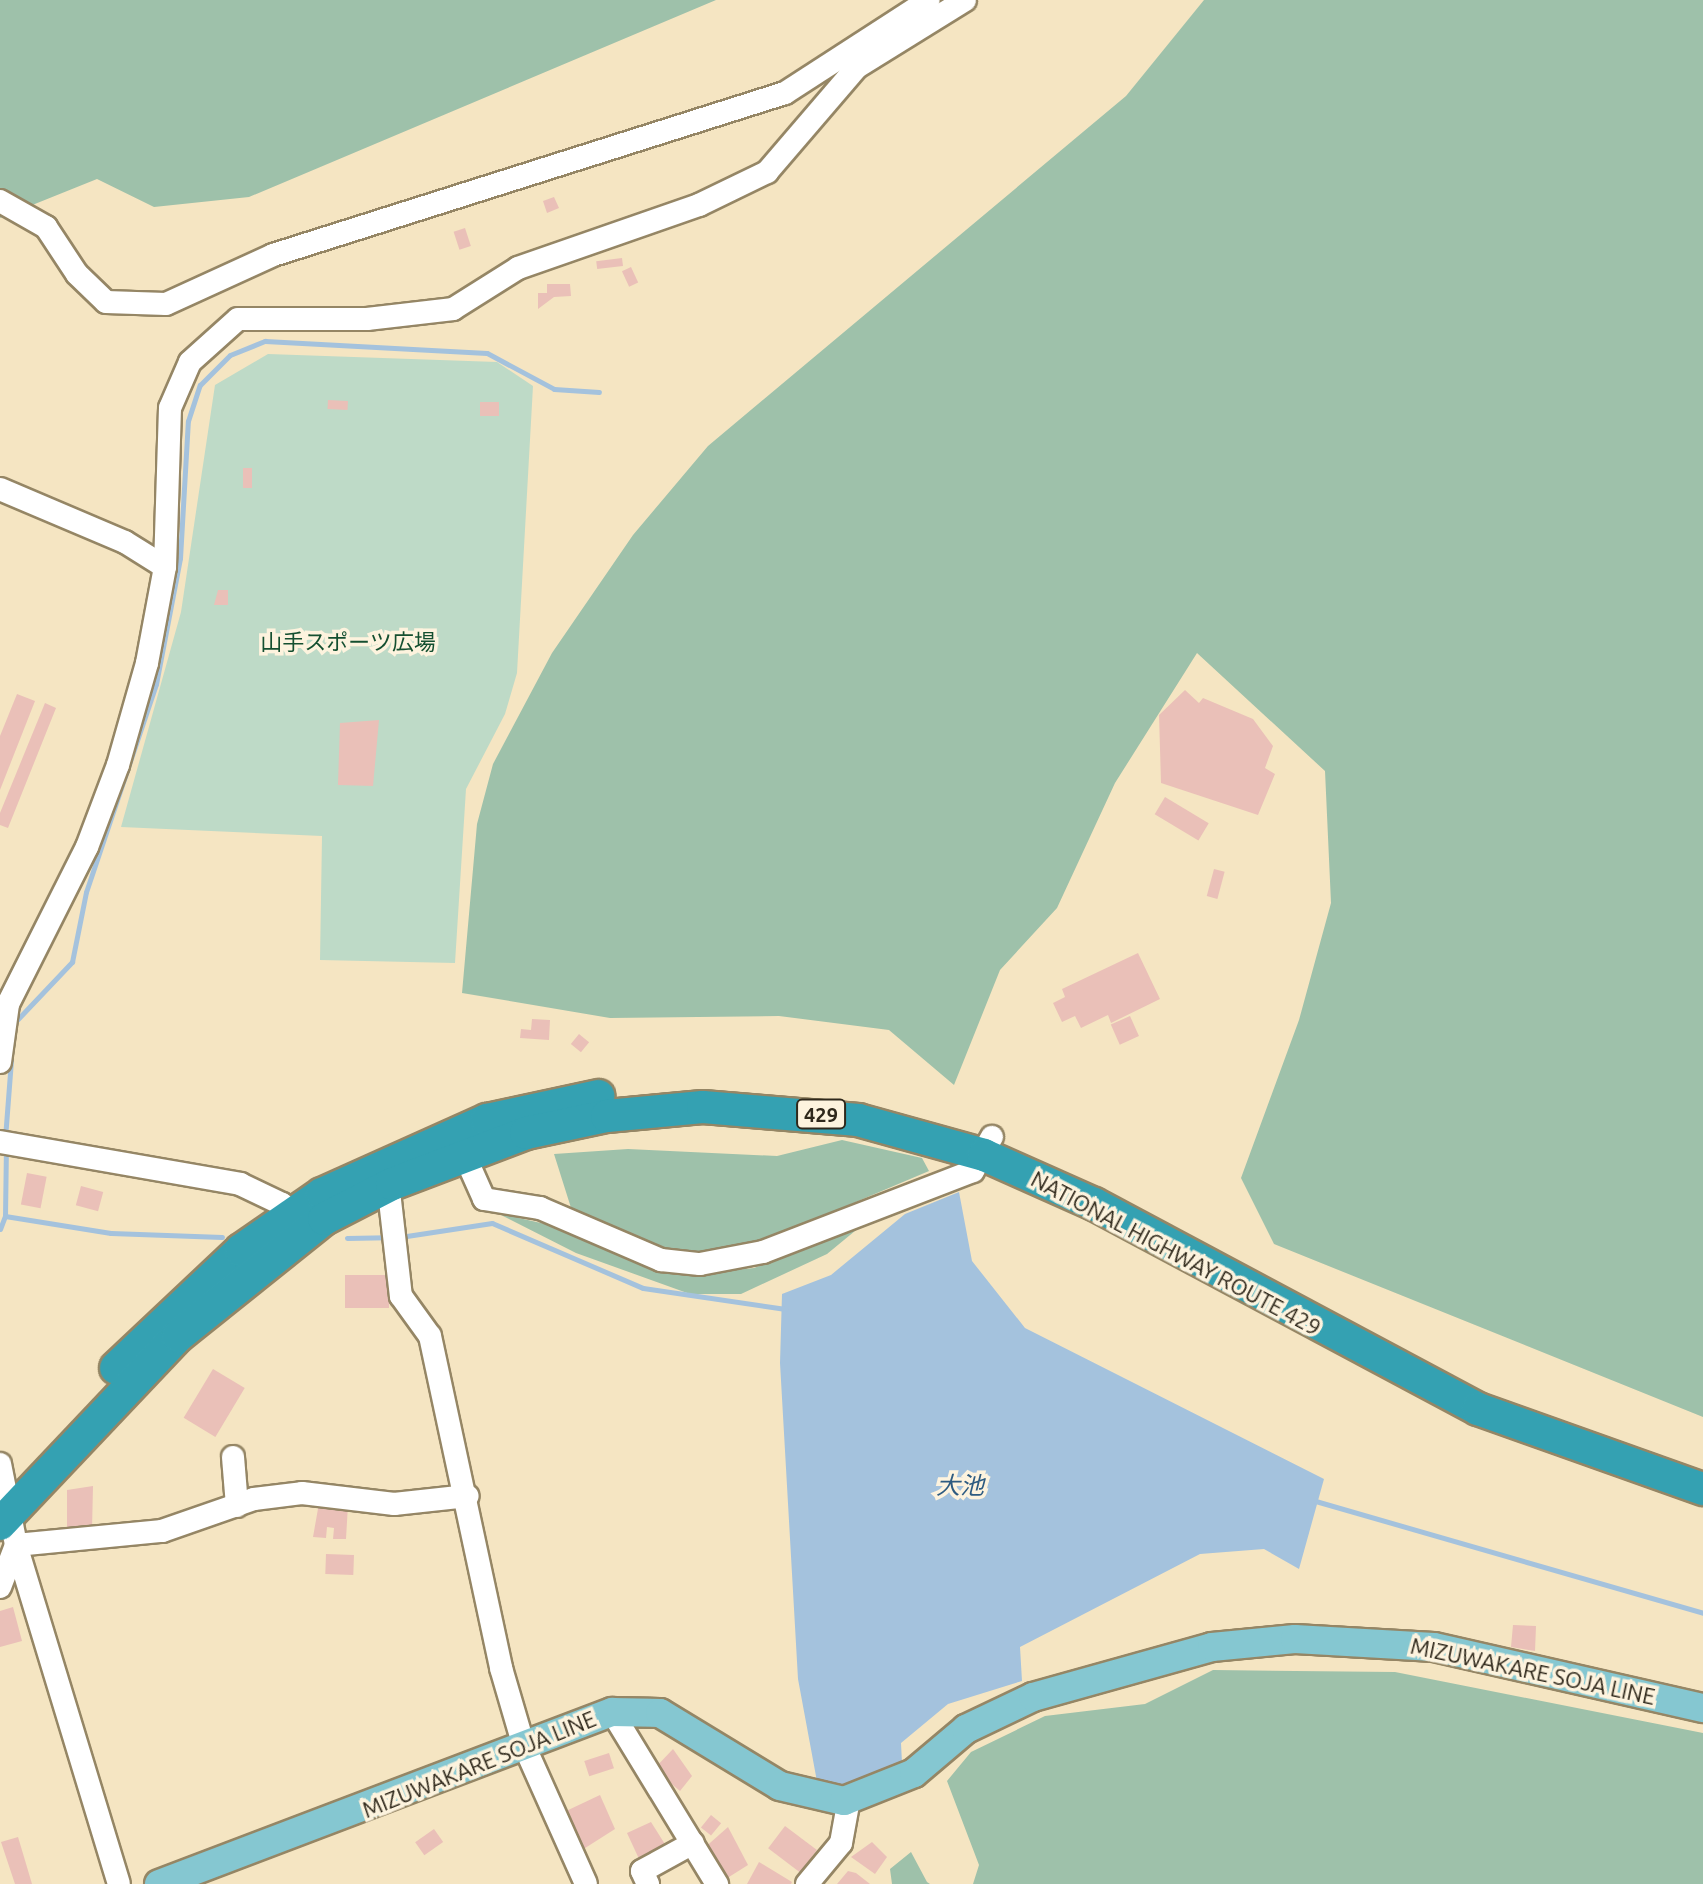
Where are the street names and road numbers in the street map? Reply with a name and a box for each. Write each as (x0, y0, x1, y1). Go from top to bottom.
road number: 429 (795, 1098, 847, 1130)
street label: NATIONAL HIGHWAY ROUTE 429 (1027, 1165, 1325, 1341)
street label: MIZUWAKARE SOJA LINE (1408, 1632, 1658, 1710)
street label: MIZUWAKARE SOJA LINE (358, 1705, 600, 1823)

